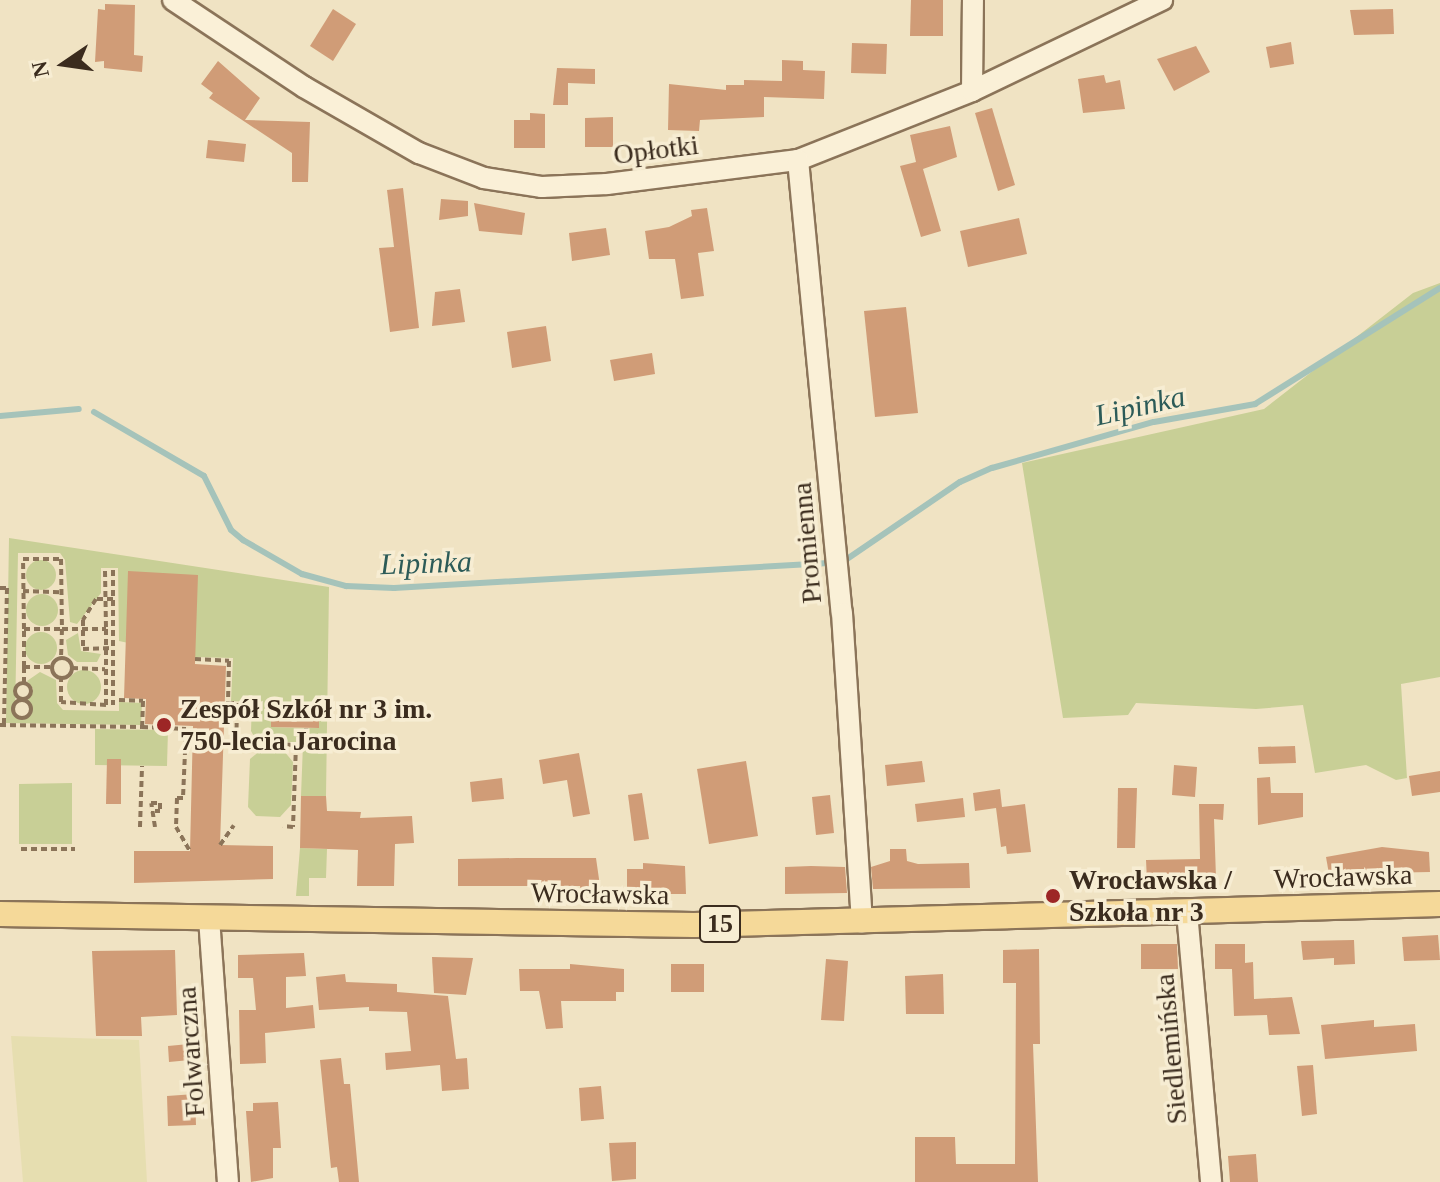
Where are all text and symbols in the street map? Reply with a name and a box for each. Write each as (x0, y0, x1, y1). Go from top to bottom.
north arrow (24, 24, 104, 104)
text: N (26, 59, 54, 80)
street label: Opłotki (611, 128, 701, 172)
water label: Lipinka (1091, 378, 1189, 434)
street label: Promienna (785, 481, 829, 605)
water label: Lipinka (380, 543, 472, 583)
place label: Zespół Szkół nr 3 im. 750-lecia Jarocina (180, 692, 433, 758)
marker: Zespół Szkół nr 3 im. 750-lecia Jarocina (155, 716, 173, 734)
street label: Wrocławska (1273, 858, 1413, 896)
place label: Wrocławska / Szkoła nr 3 (1069, 863, 1232, 929)
street label: Wrocławska (530, 876, 670, 912)
marker: Wrocławska / Szkoła nr 3 (1044, 887, 1062, 905)
road number: 15 (698, 902, 742, 946)
street label: Siedlemińska (1148, 972, 1194, 1126)
street label: Folwarczna (170, 986, 212, 1118)

